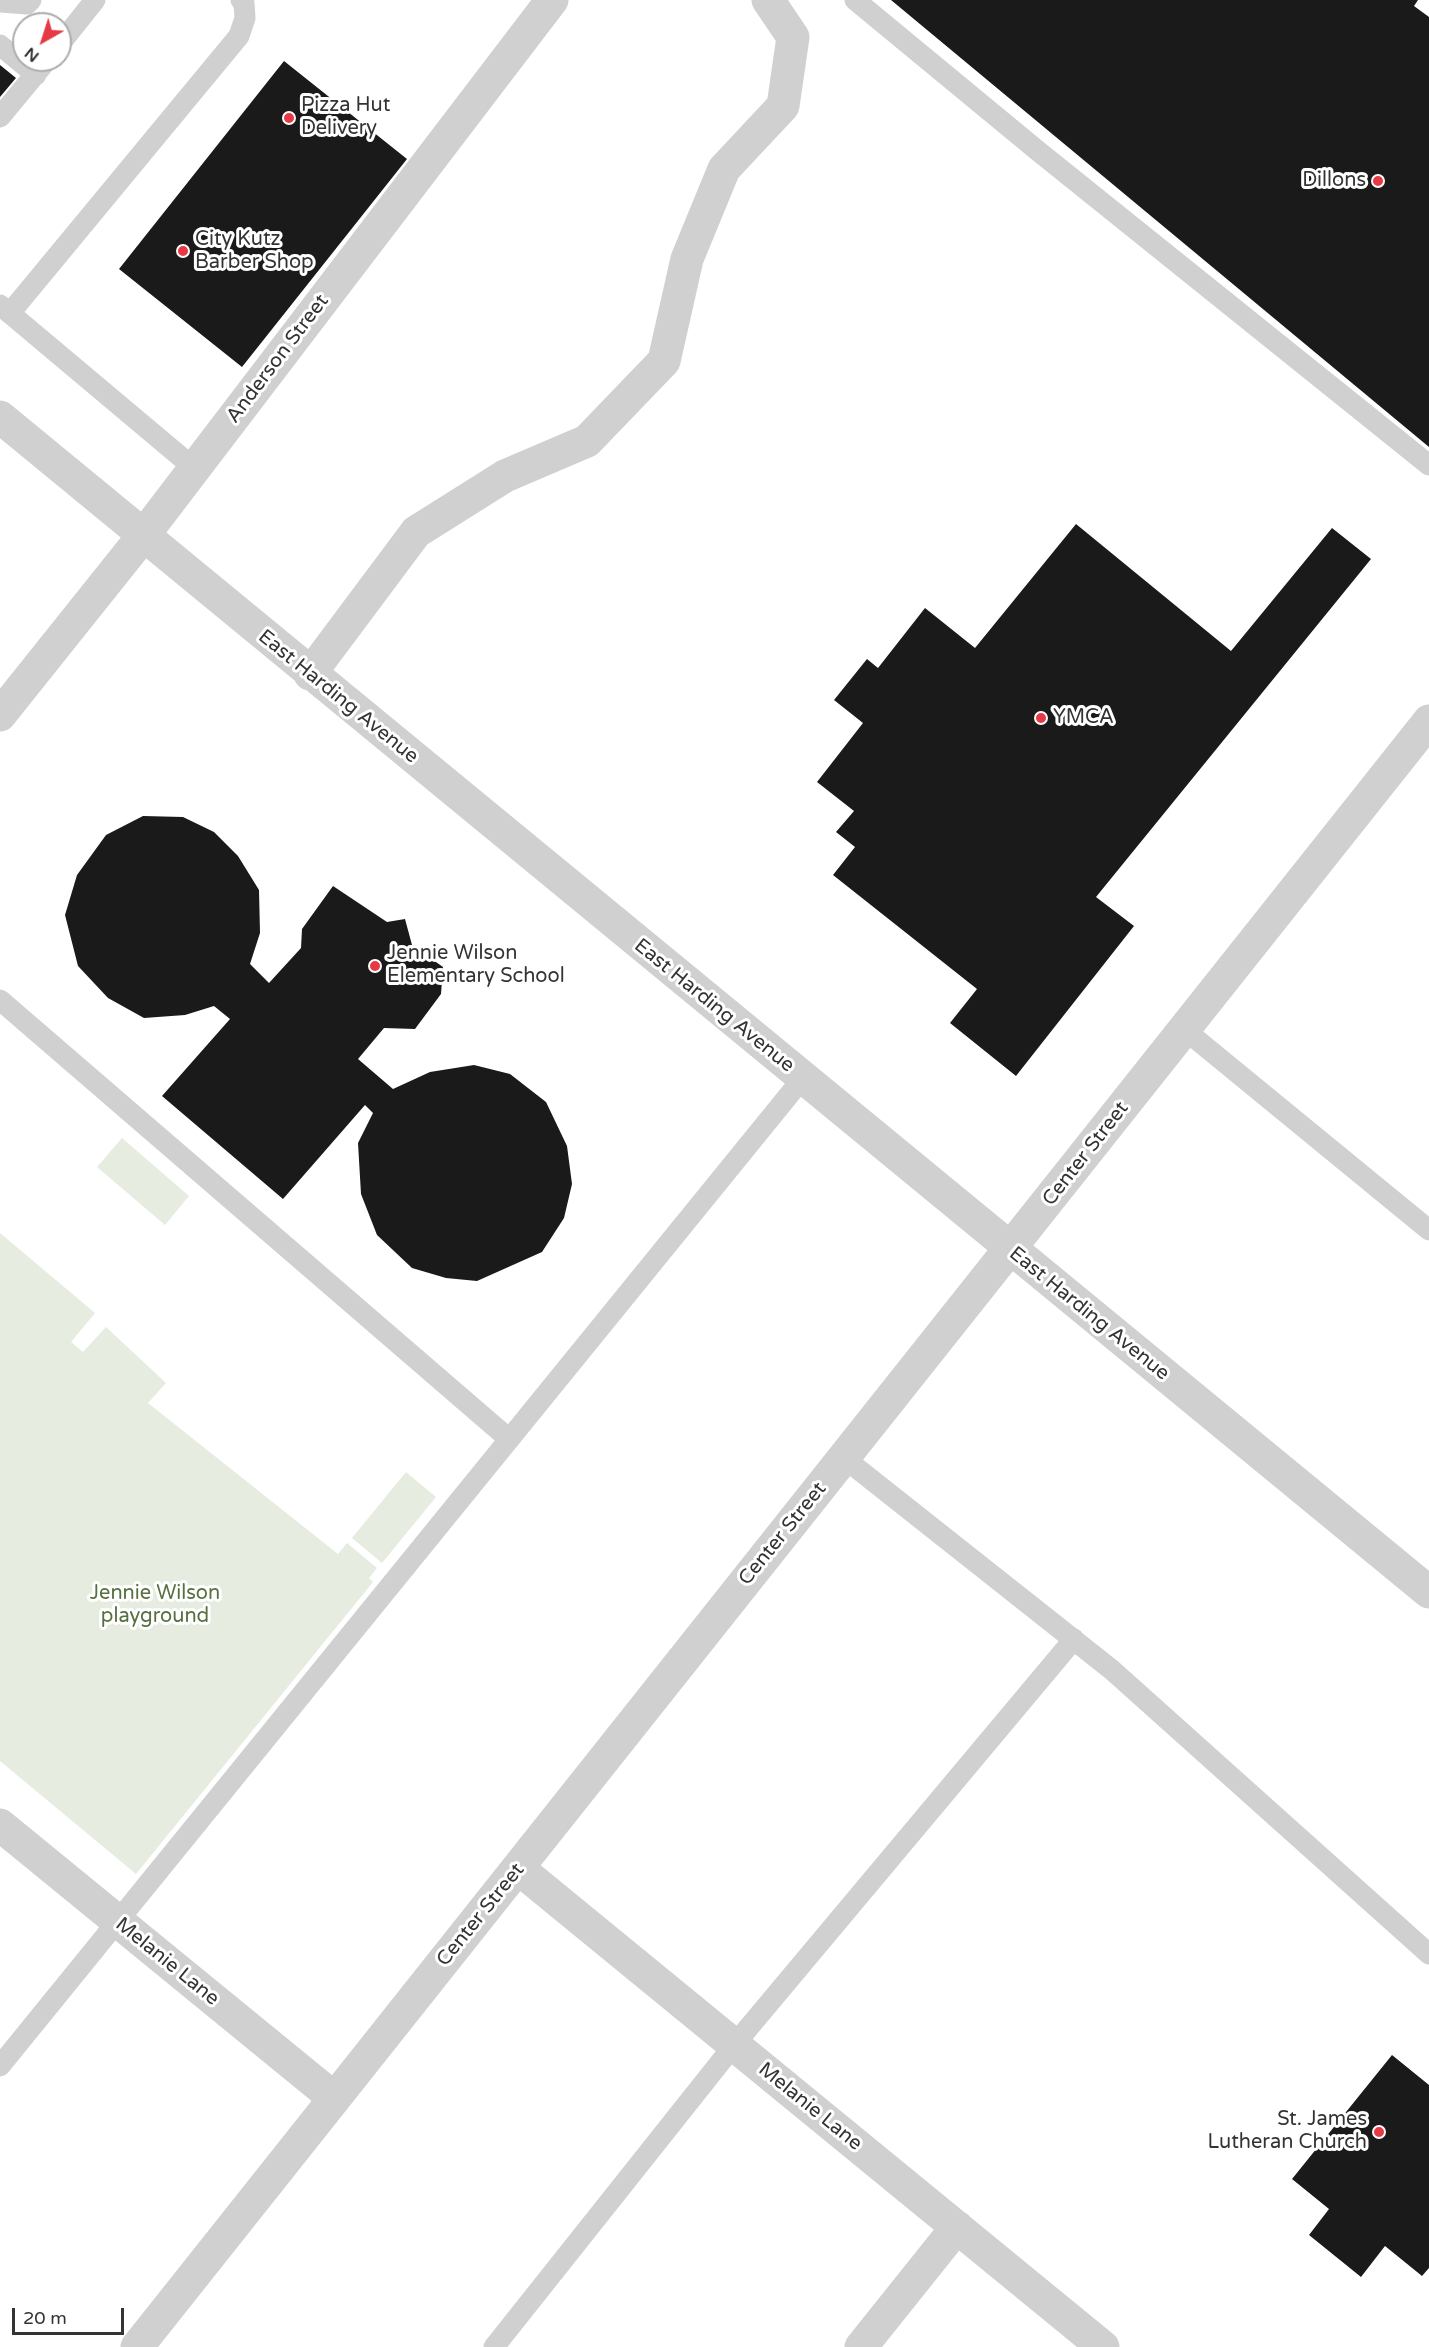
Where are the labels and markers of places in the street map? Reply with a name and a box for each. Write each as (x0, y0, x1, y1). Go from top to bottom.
place label: Pizza Hut Delivery (301, 94, 390, 141)
marker: Pizza Hut Delivery (282, 111, 296, 125)
place label: Dillons (1302, 169, 1366, 193)
marker: Dillons (1371, 174, 1385, 188)
place label: City Kutz Barber Shop (195, 228, 314, 275)
marker: City Kutz Barber Shop (176, 244, 190, 258)
place label: YMCA (1053, 706, 1114, 730)
marker: YMCA (1034, 711, 1048, 725)
place label: Jennie Wilson Elementary School (387, 942, 565, 989)
marker: Jennie Wilson Elementary School (368, 959, 382, 973)
place label: St. James Lutheran Church (1208, 2108, 1367, 2155)
marker: St. James Lutheran Church (1372, 2125, 1386, 2139)

